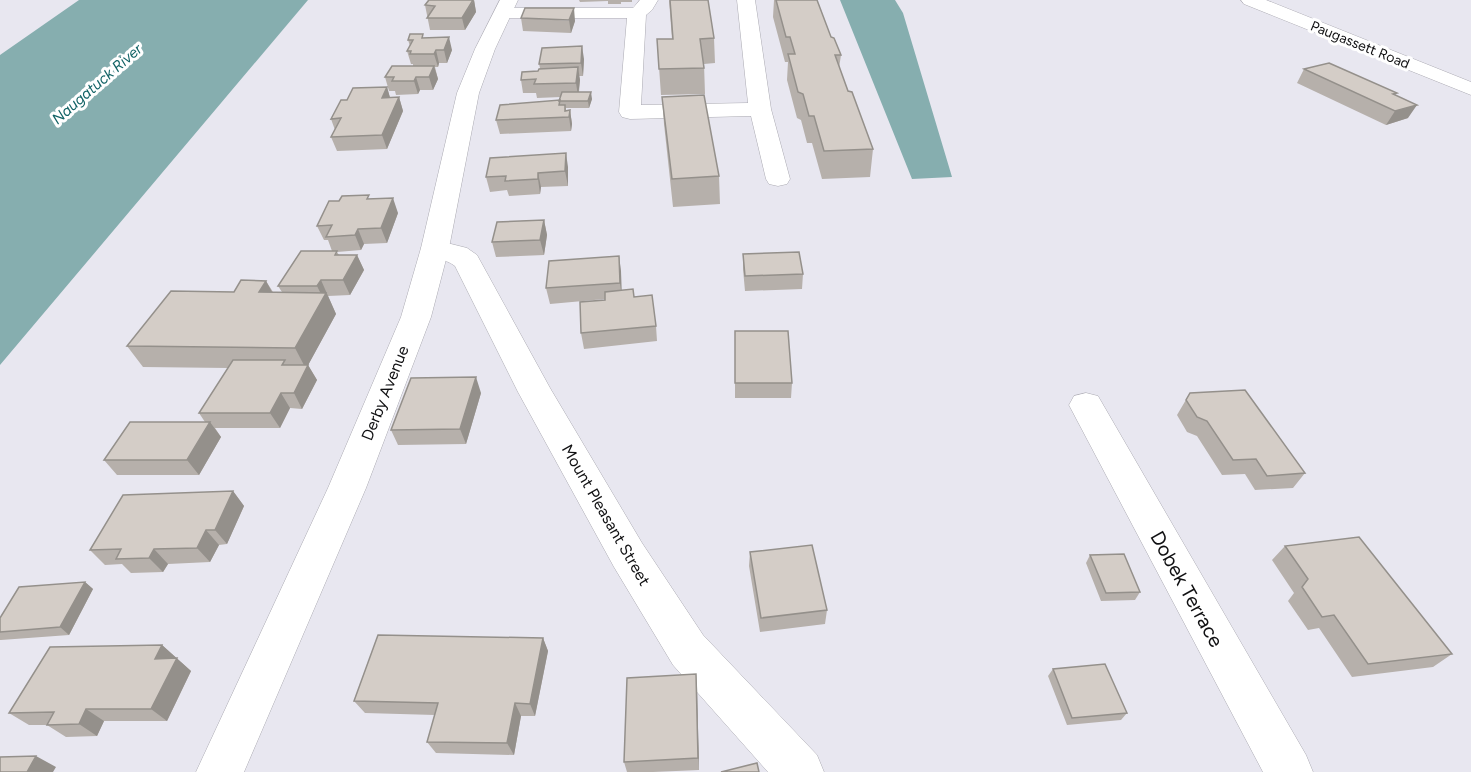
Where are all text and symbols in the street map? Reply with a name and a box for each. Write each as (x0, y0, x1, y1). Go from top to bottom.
street label: Paugassett Road (1308, 17, 1412, 73)
water label: Naugatuck River (48, 39, 146, 128)
street label: Derby Avenue (357, 342, 413, 443)
street label: Mount Pleasant Street (558, 441, 654, 589)
street label: Dobek Terrace (1145, 527, 1229, 651)

